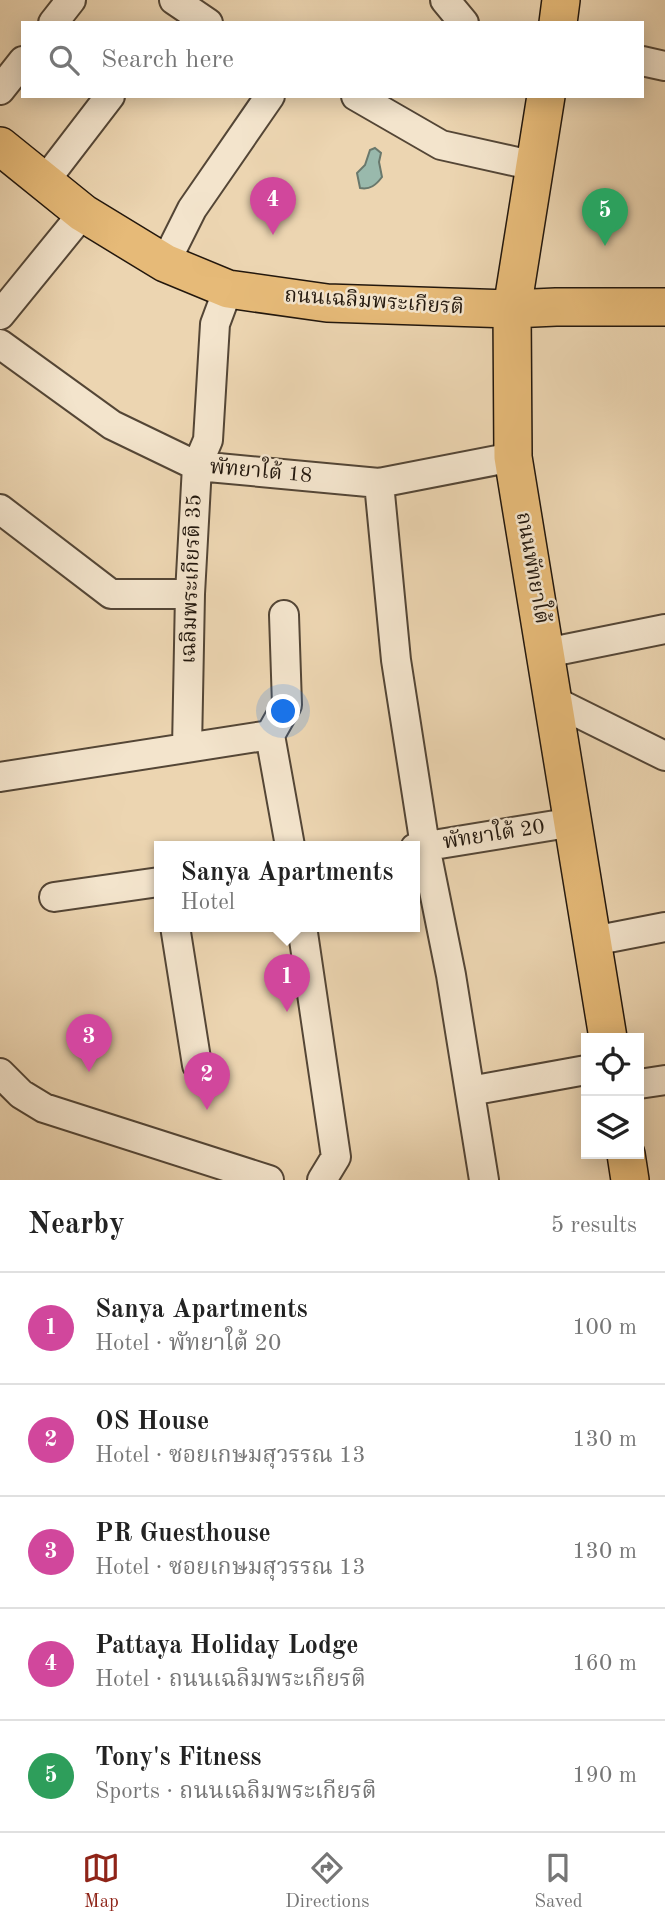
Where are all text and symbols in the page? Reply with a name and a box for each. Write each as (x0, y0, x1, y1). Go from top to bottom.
search box (21, 21, 644, 98)
icon: search (45, 41, 83, 79)
text: Search here (101, 47, 234, 73)
pin: 4 (250, 177, 296, 235)
pin: 5 (582, 188, 628, 246)
street label: ถนนเฉลิมพระเกียรติ (284, 282, 465, 319)
street label: พัทยาใต้ 18 (209, 451, 314, 487)
street label: เฉลิมพระเกียรติ 35 (176, 494, 205, 664)
street label: ถนนพัทยาใต้ (512, 509, 558, 626)
your location (266, 694, 300, 728)
street label: พัทยาใต้ 20 (441, 811, 546, 853)
popup (154, 841, 420, 932)
text: Sanya Apartments (181, 860, 393, 886)
text: Hotel (181, 891, 235, 914)
pin: 1 (264, 954, 310, 1012)
pin: 3 (66, 1014, 112, 1072)
map controls (581, 1033, 644, 1159)
button: locate (581, 1033, 644, 1096)
pin: 2 (184, 1052, 230, 1110)
button: layers (581, 1096, 644, 1159)
text: Nearby (28, 1210, 125, 1240)
text: 5 results (551, 1214, 637, 1237)
text: Sanya Apartments (95, 1297, 308, 1323)
text: 1 (44, 1316, 58, 1339)
text: 100 m (572, 1316, 637, 1339)
text: Hotel · พัทยาใต้ 20 (95, 1332, 281, 1355)
text: OS House (95, 1409, 209, 1435)
text: 2 (44, 1428, 58, 1451)
text: 130 m (572, 1428, 637, 1451)
text: Hotel · ซอยเกษมสุวรรณ 13 (95, 1444, 366, 1467)
text: PR Guesthouse (95, 1521, 271, 1547)
text: 3 (44, 1540, 58, 1563)
text: 130 m (572, 1540, 637, 1563)
text: Hotel · ซอยเกษมสุวรรณ 13 (95, 1556, 366, 1579)
text: Pattaya Holiday Lodge (95, 1633, 359, 1659)
text: 4 (44, 1652, 58, 1675)
text: 160 m (572, 1652, 637, 1675)
text: Hotel · ถนนเฉลิมพระเกียรติ (95, 1668, 366, 1691)
text: Tony's Fitness (95, 1745, 262, 1771)
text: 5 (44, 1764, 58, 1787)
text: 190 m (572, 1764, 637, 1787)
text: Sports · ถนนเฉลิมพระเกียรติ (95, 1780, 376, 1803)
tab: Map (82, 1849, 120, 1914)
tab: Directions (285, 1849, 370, 1914)
tab: Saved (534, 1849, 583, 1914)

